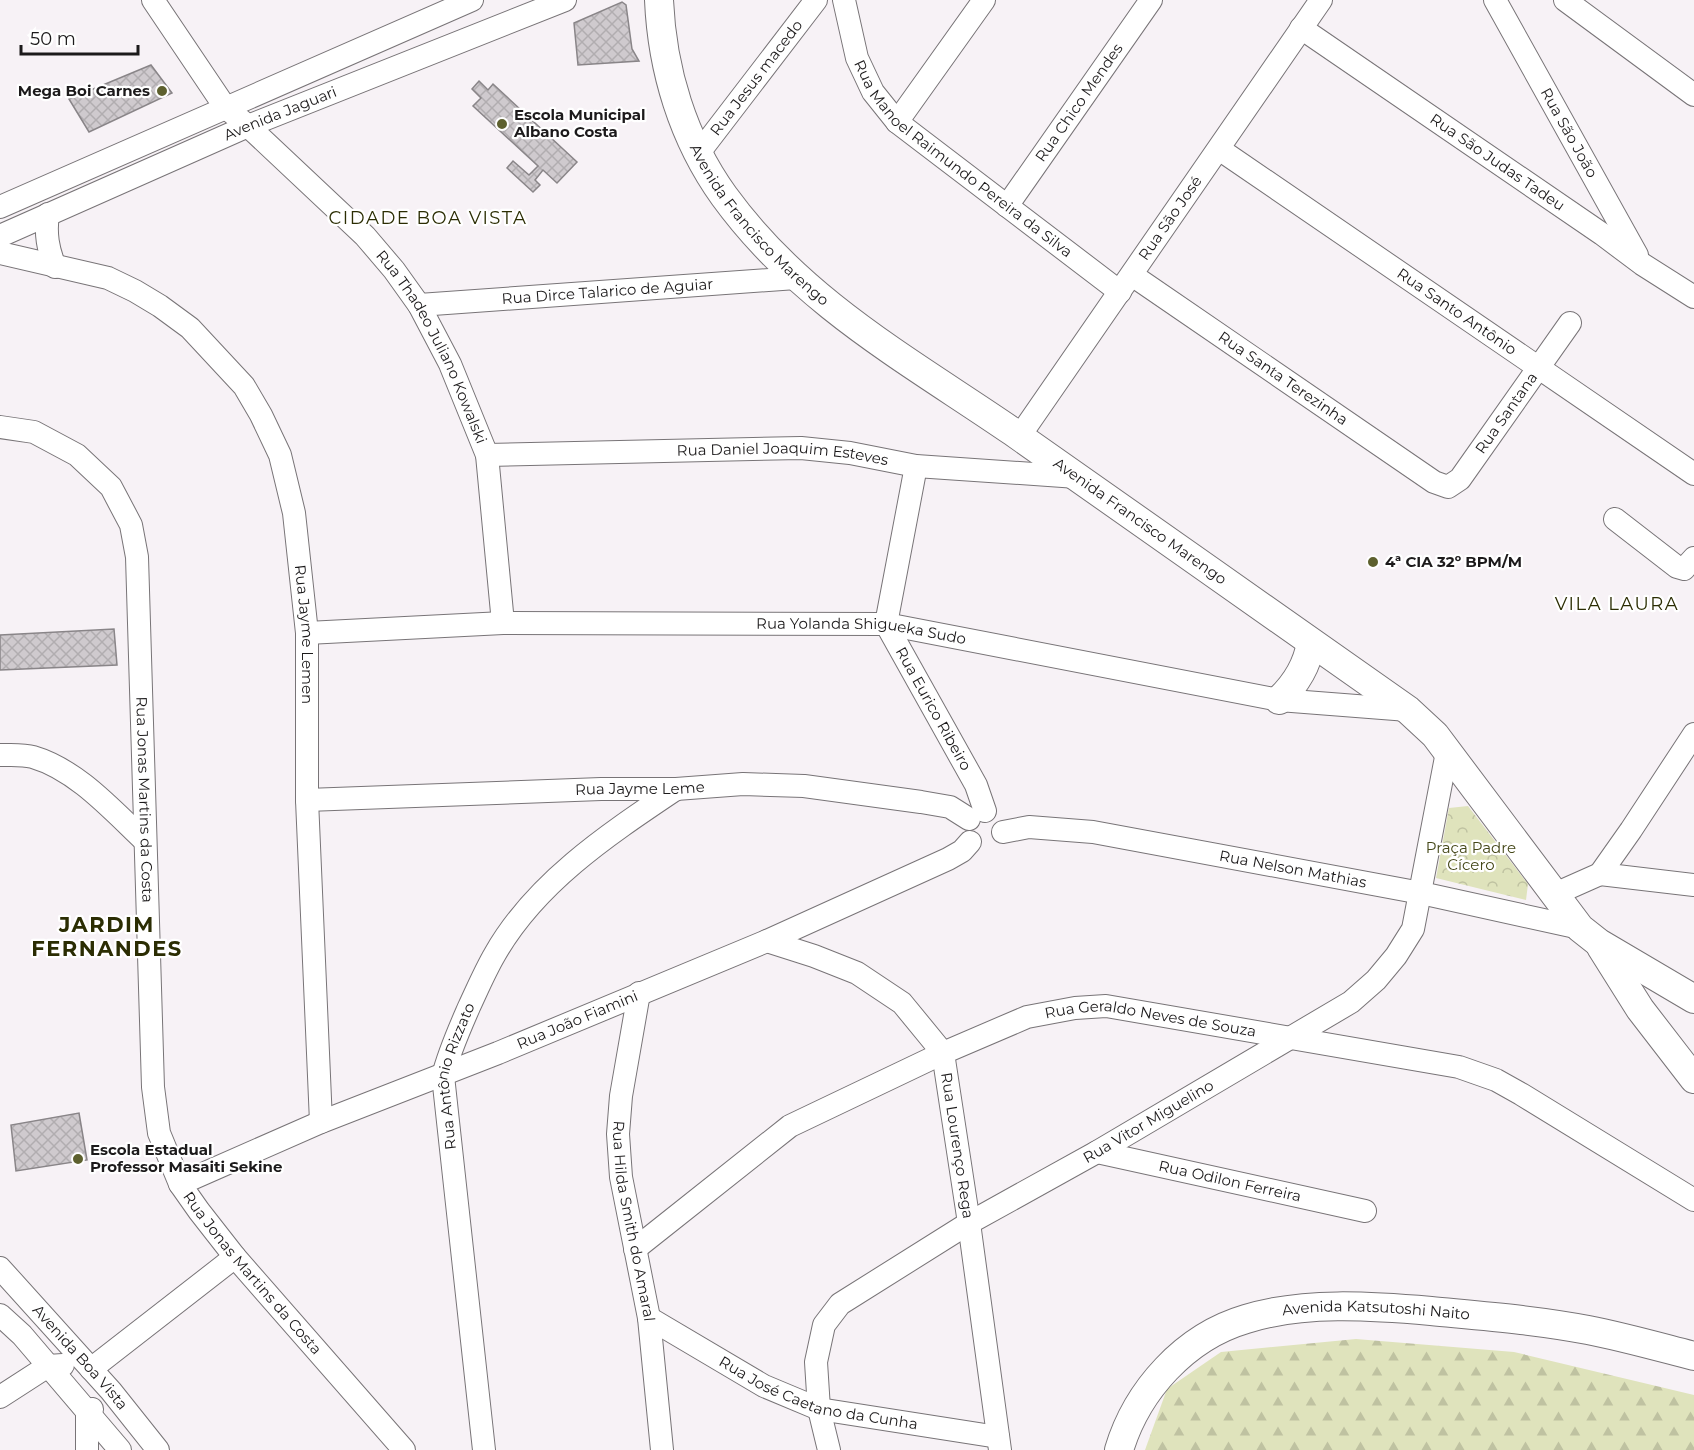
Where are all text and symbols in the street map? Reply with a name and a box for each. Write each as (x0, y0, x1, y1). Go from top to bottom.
street label: Rua Jesus macedo (706, 16, 806, 139)
scale bar (21, 18, 138, 56)
text: 50 m (30, 28, 76, 50)
street label: Rua Chico Mendes (1031, 39, 1127, 165)
street label: Rua Manoel Raimundo Pereira da Silva (850, 57, 1076, 261)
place label: Mega Boi Carnes (18, 81, 150, 100)
street label: Avenida Jaguari (221, 82, 339, 144)
marker: Mega Boi Carnes (155, 84, 169, 98)
street label: Rua São João (1537, 84, 1602, 181)
place label: Escola Municipal Albano Costa (513, 105, 645, 141)
street label: Rua São Judas Tadeu (1427, 109, 1569, 215)
marker: Escola Municipal Albano Costa (495, 117, 509, 131)
street label: Avenida Francisco Marengo (686, 141, 833, 309)
street label: Rua São José (1134, 172, 1206, 264)
district label: CIDADE BOA VISTA (329, 207, 527, 229)
street label: Rua Thadeo Juliano Kowalski (372, 246, 491, 446)
street label: Rua Santo Antônio (1393, 264, 1520, 359)
street label: Rua Dirce Talarico de Aguiar (501, 274, 714, 308)
street label: Rua Santa Terezinha (1215, 327, 1352, 429)
street label: Rua Santana (1471, 368, 1541, 457)
street label: Rua Daniel Joaquim Esteves (677, 438, 890, 469)
street label: Avenida Francisco Marengo (1050, 453, 1231, 588)
place label: 4ª CIA 32º BPM/M (1385, 552, 1522, 571)
marker: 4ª CIA 32º BPM/M (1366, 555, 1380, 569)
street label: Rua Jayme Lemen (291, 564, 318, 704)
district label: VILA LAURA (1555, 593, 1679, 615)
street label: Rua Yolanda Shigueka Sudo (756, 614, 968, 648)
street label: Rua Eurico Ribeiro (892, 643, 976, 774)
street label: Rua Jonas Martins da Costa (132, 696, 157, 903)
street label: Rua Jayme Leme (575, 777, 705, 799)
park label: Praça Padre Cícero (1426, 838, 1516, 874)
street label: Rua Nelson Mathias (1218, 846, 1368, 892)
district label: JARDIM FERNANDES (31, 912, 183, 961)
street label: Rua João Fiamini (514, 986, 641, 1053)
street label: Rua Geraldo Neves de Souza (1043, 996, 1258, 1041)
street label: Rua Antônio Rizzato (432, 1000, 479, 1151)
street label: Rua Lourenço Rega (937, 1071, 978, 1220)
street label: Rua Vitor Miguelino (1079, 1075, 1217, 1167)
street label: Rua Hilda Smith do Amaral (609, 1120, 659, 1322)
place label: Escola Estadual Professor Masaiti Sekine (90, 1140, 283, 1176)
marker: Escola Estadual Professor Masaiti Sekine (71, 1152, 85, 1166)
street label: Rua Odilon Ferreira (1157, 1156, 1303, 1206)
street label: Rua Jonas Martins da Costa (179, 1188, 326, 1358)
street label: Avenida Katsutoshi Naito (1281, 1296, 1471, 1324)
street label: Avenida Boa Vista (29, 1301, 132, 1413)
street label: Rua José Caetano da Cunha (716, 1352, 919, 1433)

